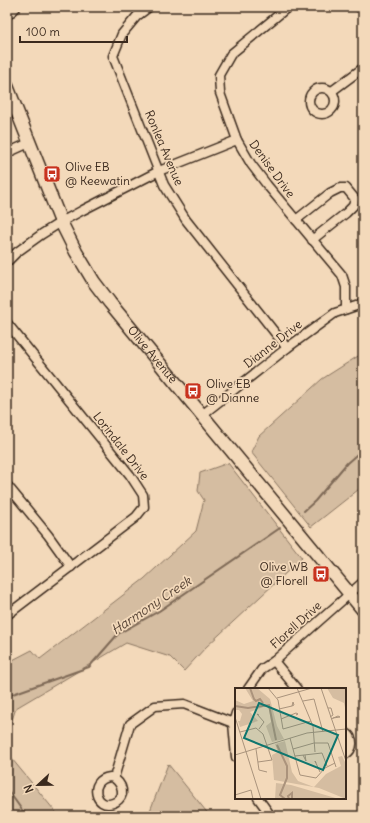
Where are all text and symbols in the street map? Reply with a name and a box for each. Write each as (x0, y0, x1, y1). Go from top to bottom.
scale bar (20, 18, 127, 44)
text: 100 m (26, 24, 60, 39)
street label: Ronlea Avenue (142, 108, 187, 188)
street label: Denise Drive (246, 137, 298, 201)
place label: Olive EB @ Keewatin (65, 159, 130, 188)
bus stop icon: Olive EB @ Keewatin (42, 164, 62, 184)
street label: Dianne Drive (241, 316, 305, 371)
street label: Olive Avenue (125, 322, 181, 386)
place label: Olive EB @ Dianne (206, 376, 259, 405)
bus stop icon: Olive EB @ Dianne (183, 381, 203, 401)
street label: Lorindale Drive (90, 409, 153, 483)
place label: Olive WB @ Florell (259, 559, 308, 588)
bus stop icon: Olive WB @ Florell (311, 564, 331, 584)
water label: Harmony Creek (108, 572, 196, 638)
street label: Florell Drive (267, 598, 324, 652)
inset map (235, 688, 346, 799)
north arrow (18, 765, 58, 805)
text: N (21, 783, 37, 795)

